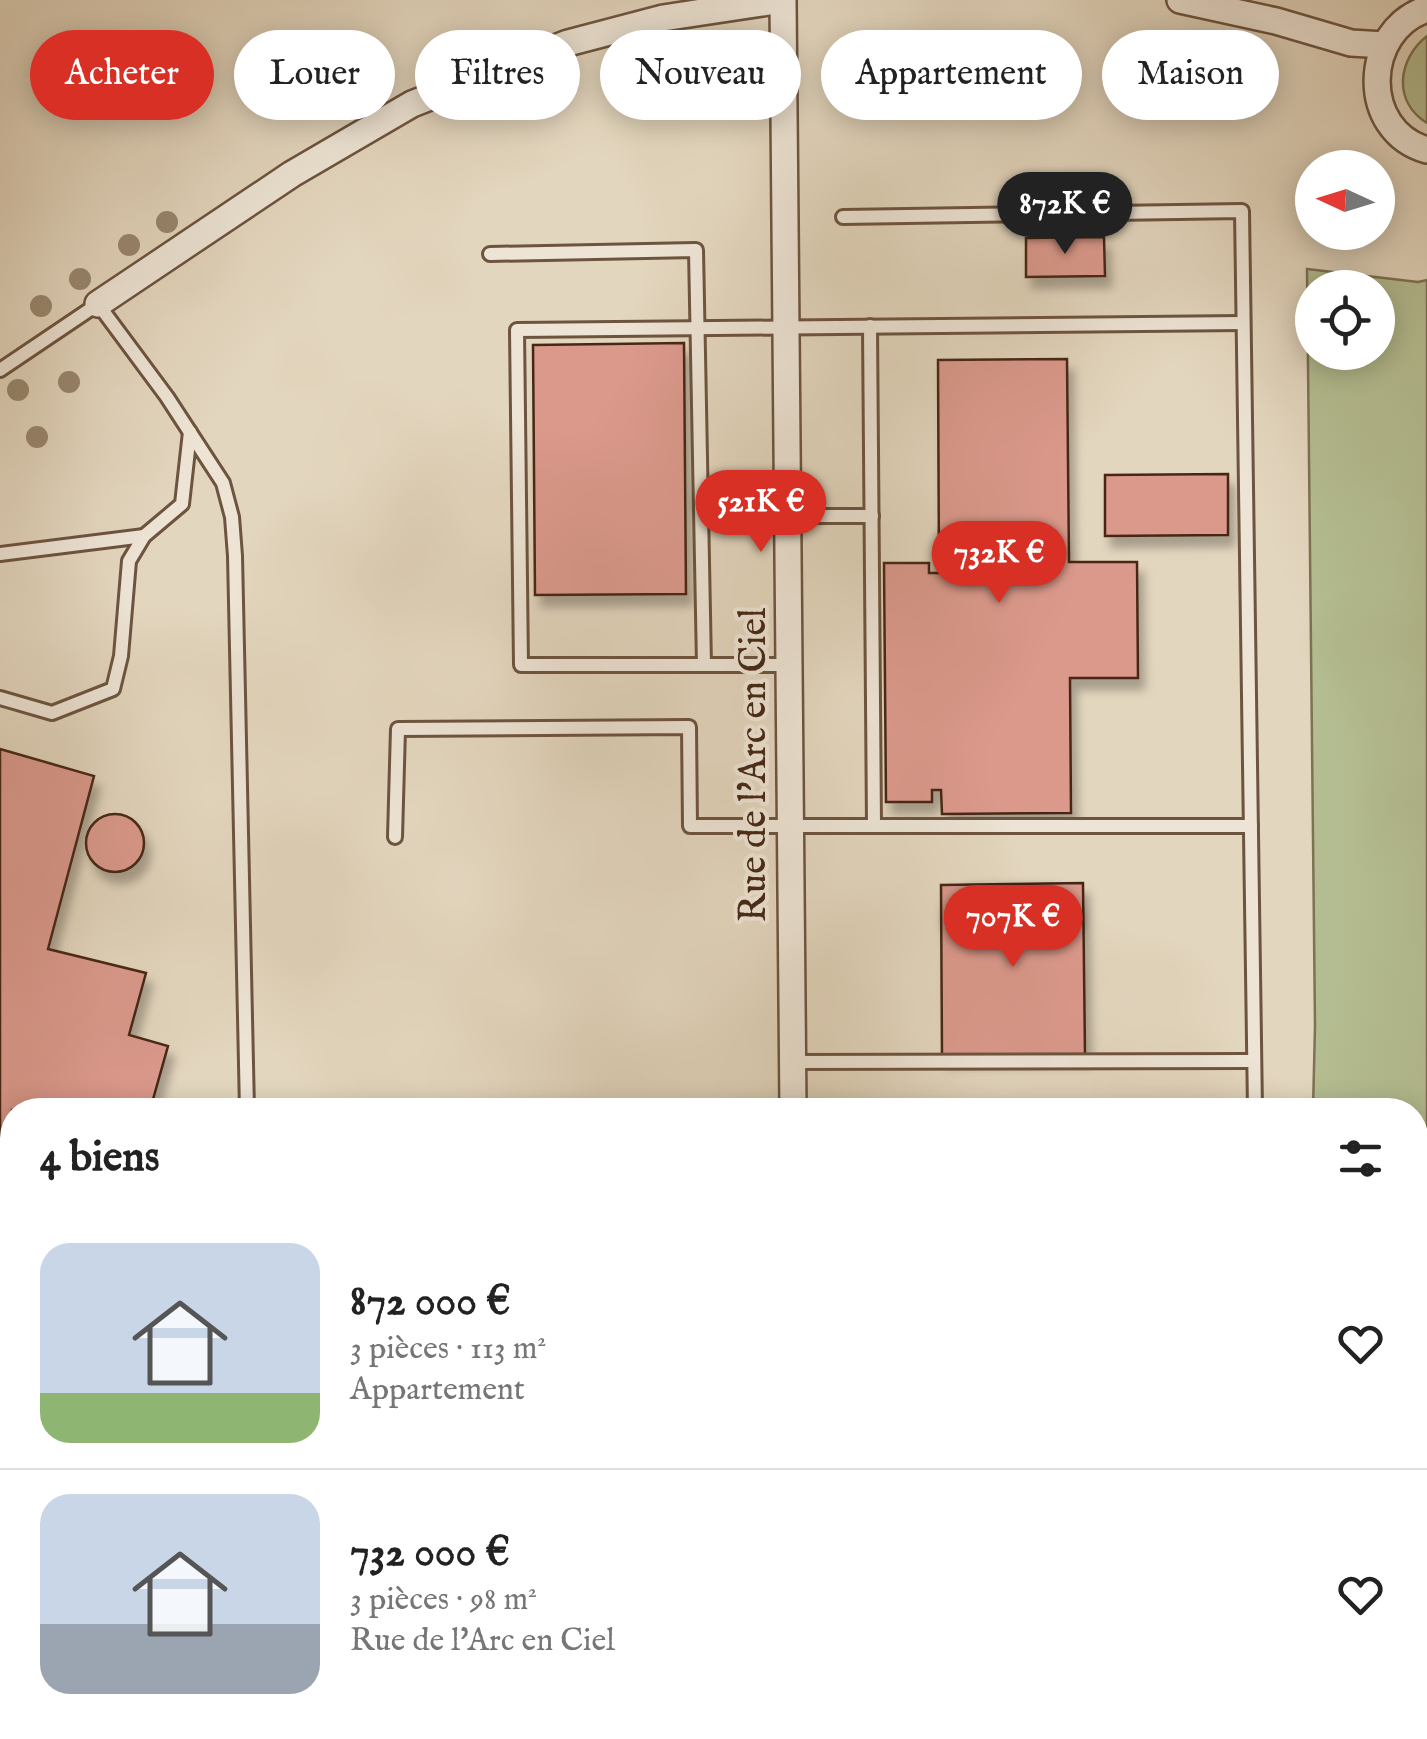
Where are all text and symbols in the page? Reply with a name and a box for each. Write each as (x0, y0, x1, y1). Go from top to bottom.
chip: Acheter (30, 30, 214, 120)
chip: Louer (234, 30, 395, 120)
chip: Filtres (415, 30, 580, 120)
chip: Nouveau (600, 30, 801, 120)
chip: Appartement (821, 30, 1082, 120)
chip: Maison (1102, 30, 1279, 120)
north arrow (1295, 150, 1395, 250)
map controls (1295, 150, 1395, 370)
pin: 872K € (984, 172, 1146, 257)
text: 872K € (1019, 184, 1111, 225)
button: locate (1295, 270, 1395, 370)
pin: 521K € (680, 470, 842, 555)
text: 521K € (717, 482, 805, 523)
pin: 732K € (918, 521, 1080, 606)
text: 732K € (954, 533, 1044, 574)
street label: Rue de l'Arc en Ciel (731, 607, 779, 922)
pin: 707K € (932, 885, 1094, 970)
text: 707K € (966, 897, 1060, 938)
icon: filters (1333, 1131, 1388, 1186)
text: 4 biens (40, 1132, 160, 1185)
text: 872 000 € (350, 1276, 511, 1329)
icon: home (120, 1283, 240, 1403)
icon: heart (1333, 1316, 1388, 1371)
text: 3 pièces · 113 m² (350, 1329, 546, 1370)
text: Appartement (350, 1370, 525, 1411)
text: 732 000 € (350, 1527, 510, 1580)
icon: home (120, 1534, 240, 1654)
icon: heart (1333, 1567, 1388, 1622)
text: 3 pièces · 98 m² (350, 1580, 537, 1621)
text: Rue de l'Arc en Ciel (350, 1621, 615, 1662)

